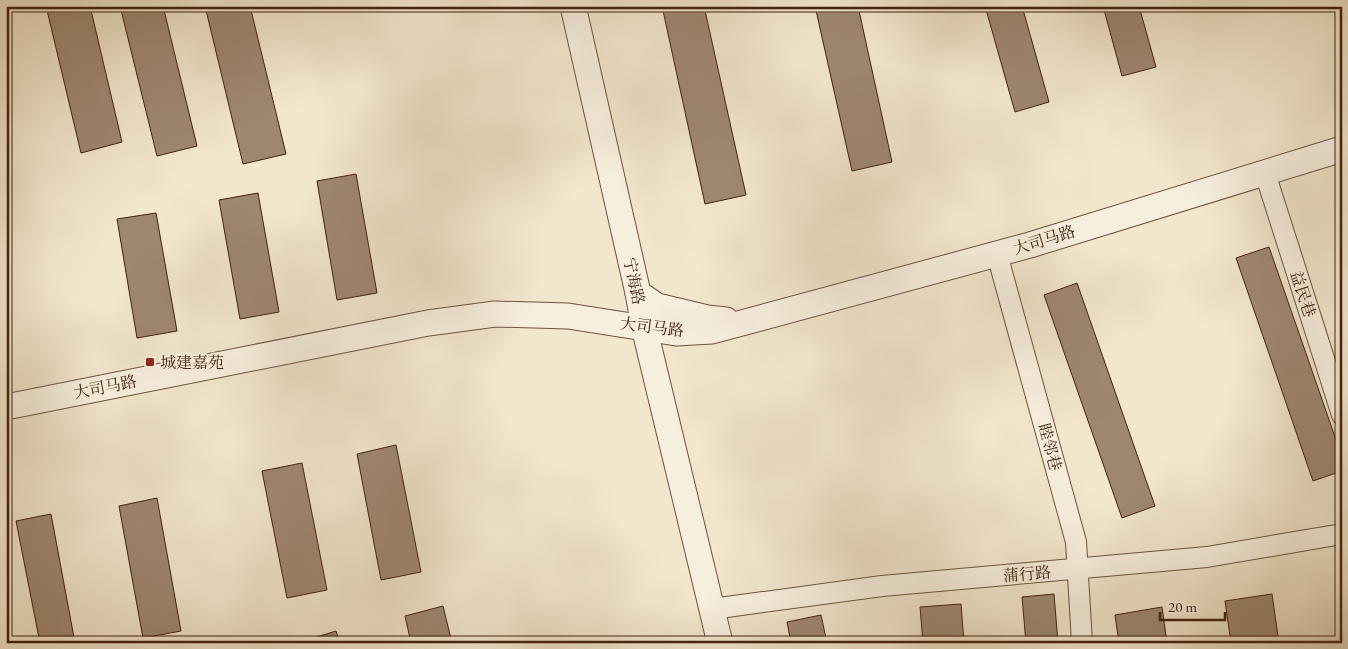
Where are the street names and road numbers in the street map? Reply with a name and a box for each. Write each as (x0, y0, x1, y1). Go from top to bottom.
street label: 大司马路 (1010, 221, 1078, 259)
street label: 宁海路 (619, 255, 649, 307)
street label: 益民巷 (1286, 268, 1320, 320)
street label: 大司马路 (619, 313, 685, 341)
street label: 大司马路 (72, 371, 138, 403)
street label: 睦邻巷 (1034, 421, 1066, 473)
street label: 蒲行路 (1002, 561, 1052, 587)

